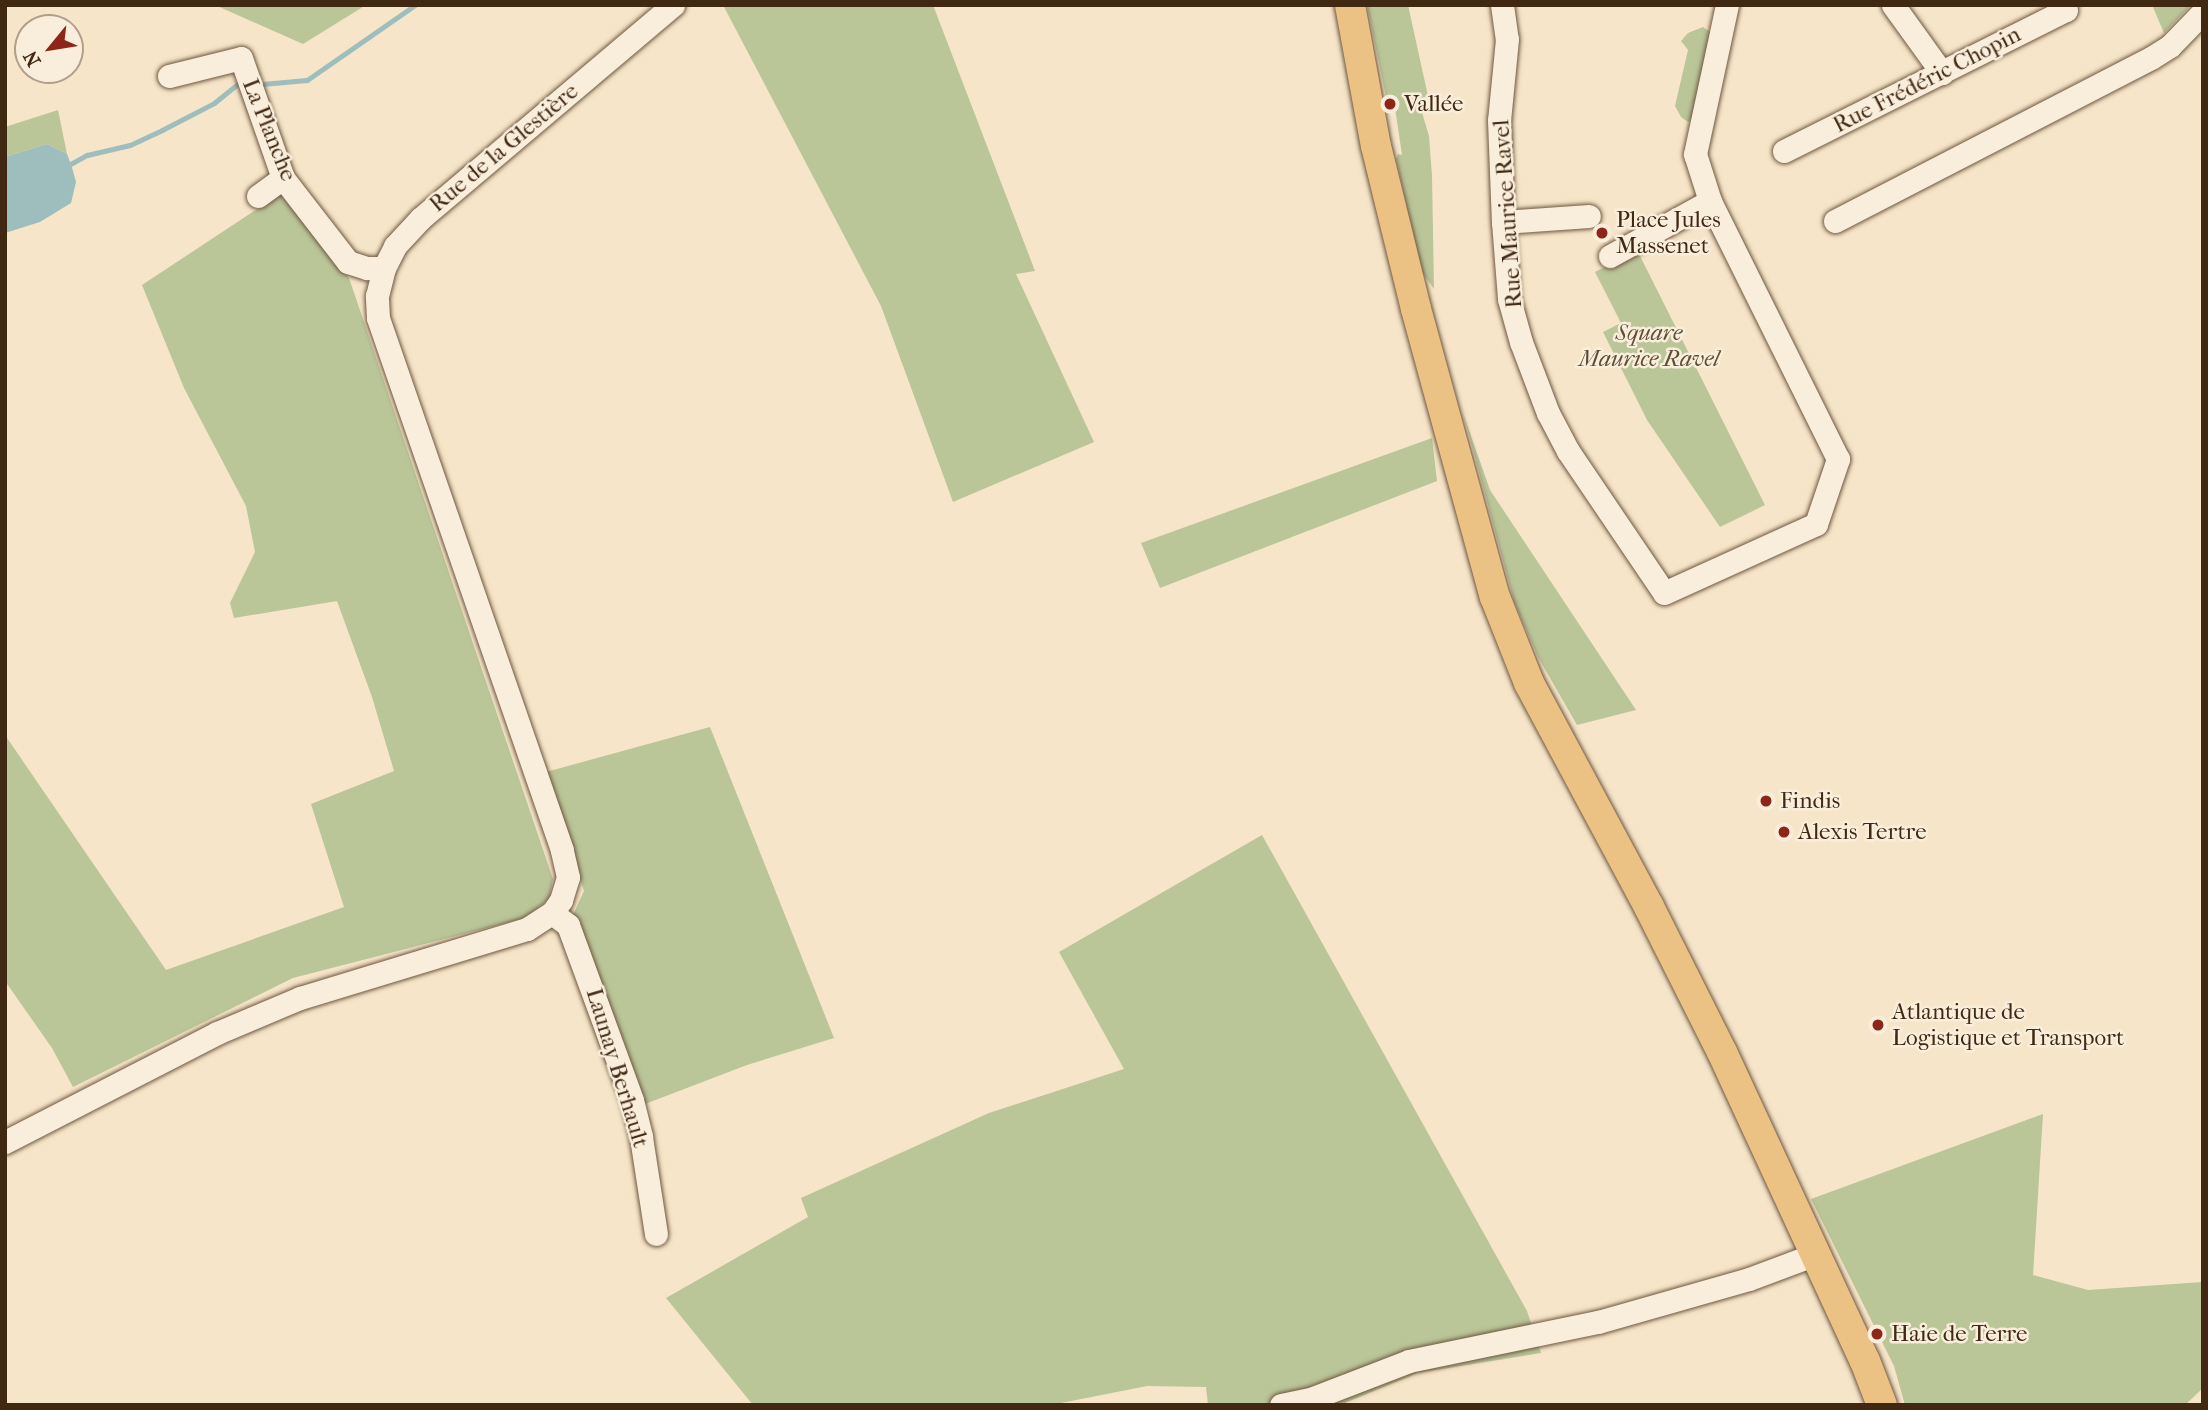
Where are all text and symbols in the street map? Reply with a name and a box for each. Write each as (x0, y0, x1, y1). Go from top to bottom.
north arrow (14, 14, 84, 84)
street label: Rue Frédéric Chopin (1829, 21, 2025, 139)
text: N (19, 47, 46, 70)
street label: La Planche (236, 75, 302, 185)
street label: Rue de la Glestière (424, 78, 584, 218)
place label: Vallée (1404, 90, 1463, 118)
marker: Vallée (1382, 96, 1398, 112)
street label: Rue Maurice Ravel (1488, 119, 1528, 309)
place label: Place Jules Massenet (1616, 206, 1721, 260)
marker: Place Jules Massenet (1594, 225, 1610, 241)
park label: Square Maurice Ravel (1579, 319, 1719, 373)
place label: Findis (1780, 787, 1840, 815)
marker: Findis (1758, 793, 1774, 809)
place label: Alexis Tertre (1798, 818, 1927, 846)
marker: Alexis Tertre (1776, 824, 1792, 840)
street label: Launay Berhault (580, 985, 654, 1151)
place label: Atlantique de Logistique et Transport (1892, 998, 2124, 1052)
marker: Atlantique de Logistique et Transport (1870, 1017, 1886, 1033)
place label: Haie de Terre (1891, 1320, 2027, 1348)
marker: Haie de Terre (1869, 1326, 1885, 1342)

